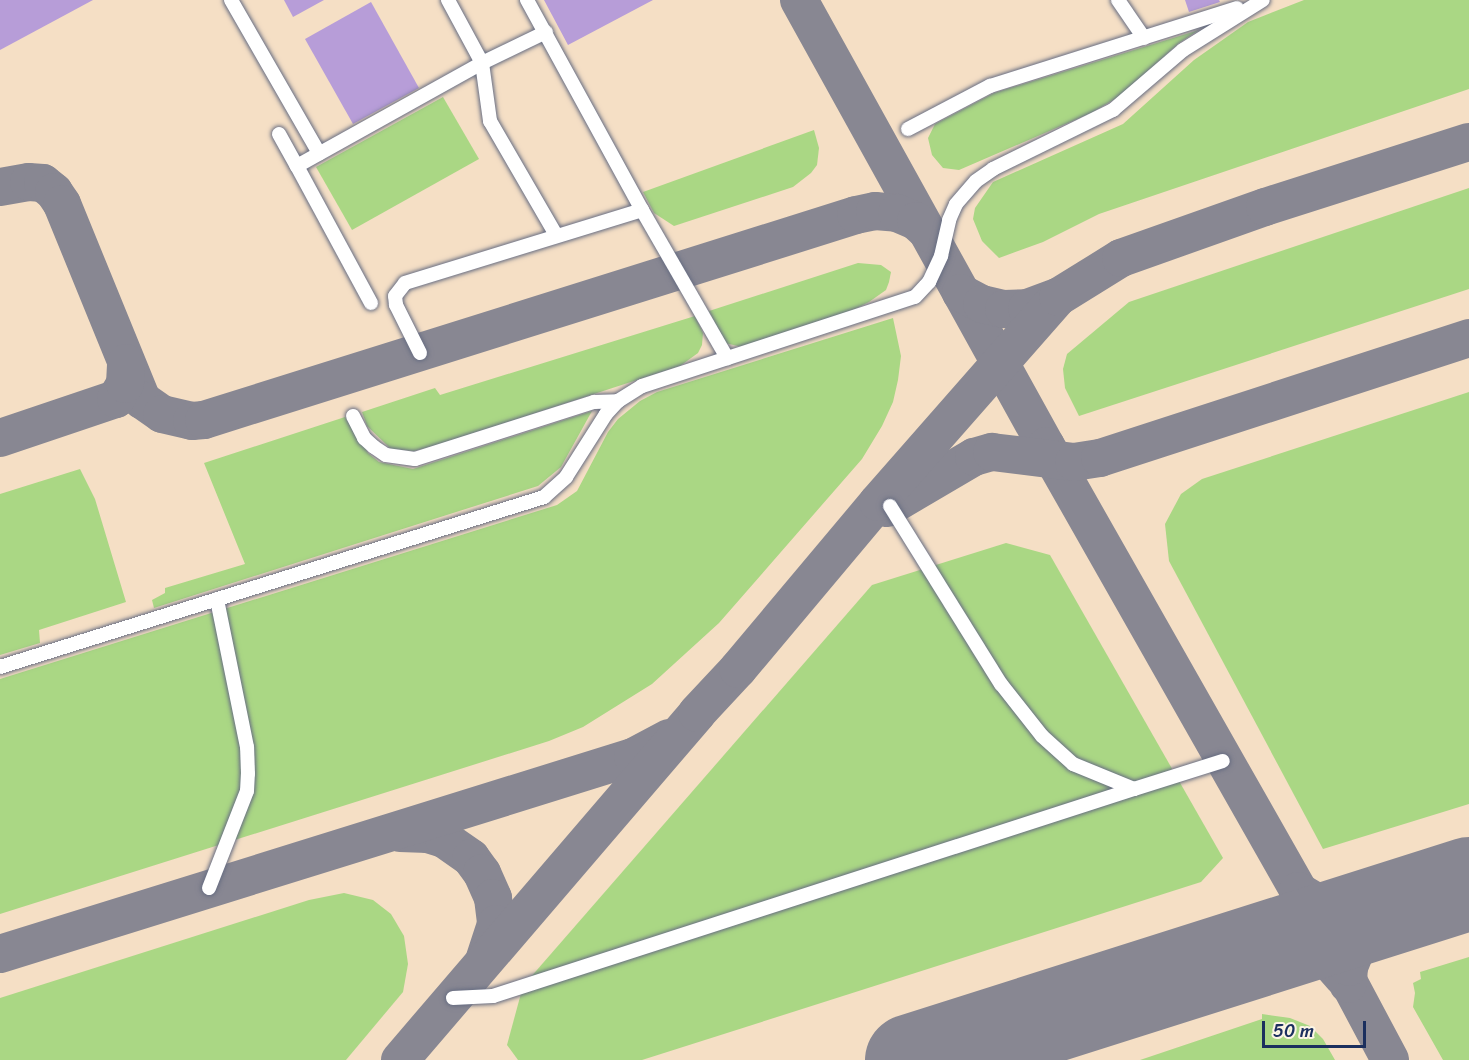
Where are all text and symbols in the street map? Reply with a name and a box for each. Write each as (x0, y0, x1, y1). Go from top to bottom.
scale bar (1265, 1009, 1368, 1047)
text: 50 m (1273, 1015, 1314, 1047)

